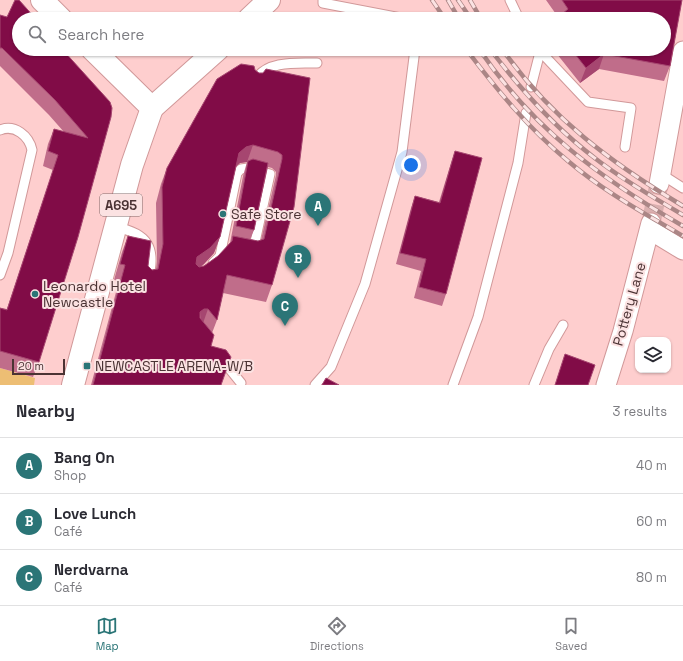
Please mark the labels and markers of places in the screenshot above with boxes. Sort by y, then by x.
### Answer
pin: A [305,193,331,226]
place label: Safe Store [231,205,302,223]
marker: Safe Store [218,209,228,219]
pin: B [285,245,311,278]
place label: Leonardo Hotel Newcastle [43,277,146,311]
marker: Leonardo Hotel Newcastle [30,289,40,299]
pin: C [272,293,298,326]
place label: NEWCASTLE ARENA-W/B [95,357,253,375]
marker: NEWCASTLE ARENA-W/B [82,361,92,371]

